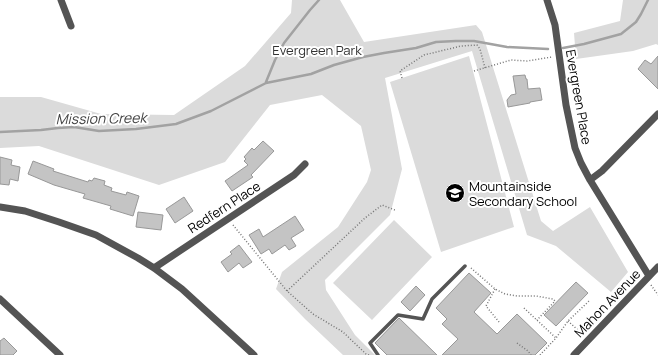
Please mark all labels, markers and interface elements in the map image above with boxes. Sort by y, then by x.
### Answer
park label: Evergreen Park [272,41,362,59]
street label: Evergreen Place [562,48,596,146]
water label: Mission Creek [56,108,149,128]
street label: Redfern Place [184,177,264,237]
place label: Mountainside Secondary School [469,177,577,210]
school or university icon: Mountainside Secondary School [444,182,466,204]
street label: Mahon Avenue [570,265,644,341]

